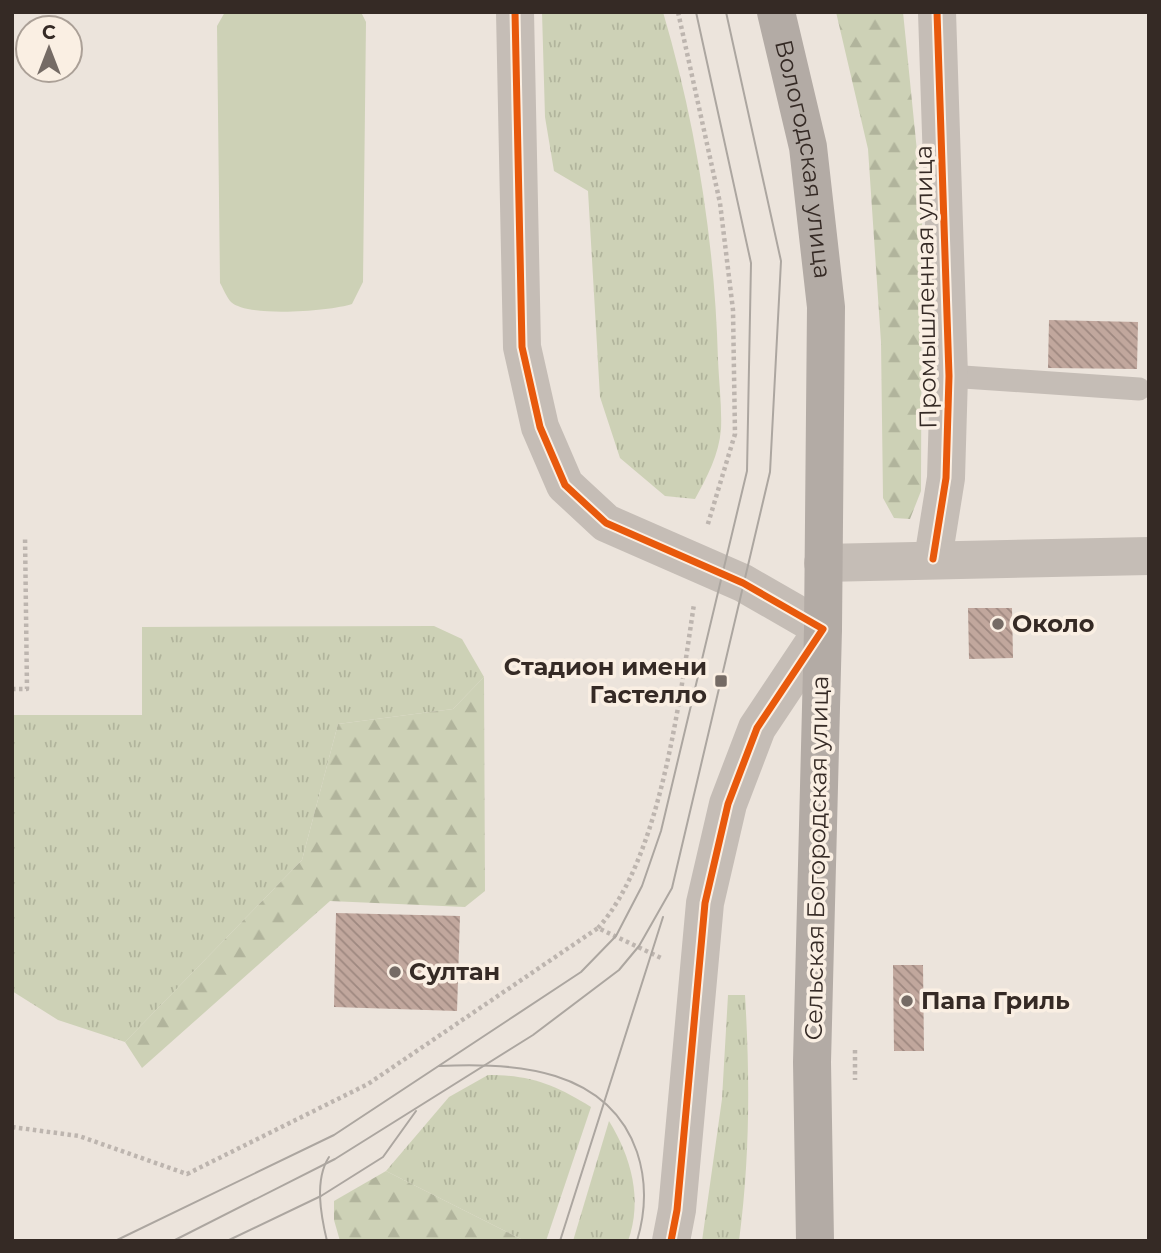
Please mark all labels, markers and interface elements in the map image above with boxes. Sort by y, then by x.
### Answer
north arrow [14,14,84,84]
text: С [42,21,56,44]
street label: Вологодская улица [769,37,838,280]
street label: Промышленная улица [909,145,942,429]
place label: Около [1012,609,1094,638]
marker: Около [990,616,1006,632]
place label: Стадион имени Гастелло [504,652,707,709]
marker: Стадион имени Гастелло [713,673,729,689]
street label: Сельская Богородская улица [799,675,834,1041]
place label: Султан [409,957,500,986]
marker: Султан [387,964,403,980]
place label: Папа Гриль [921,986,1070,1015]
marker: Папа Гриль [899,993,915,1009]

